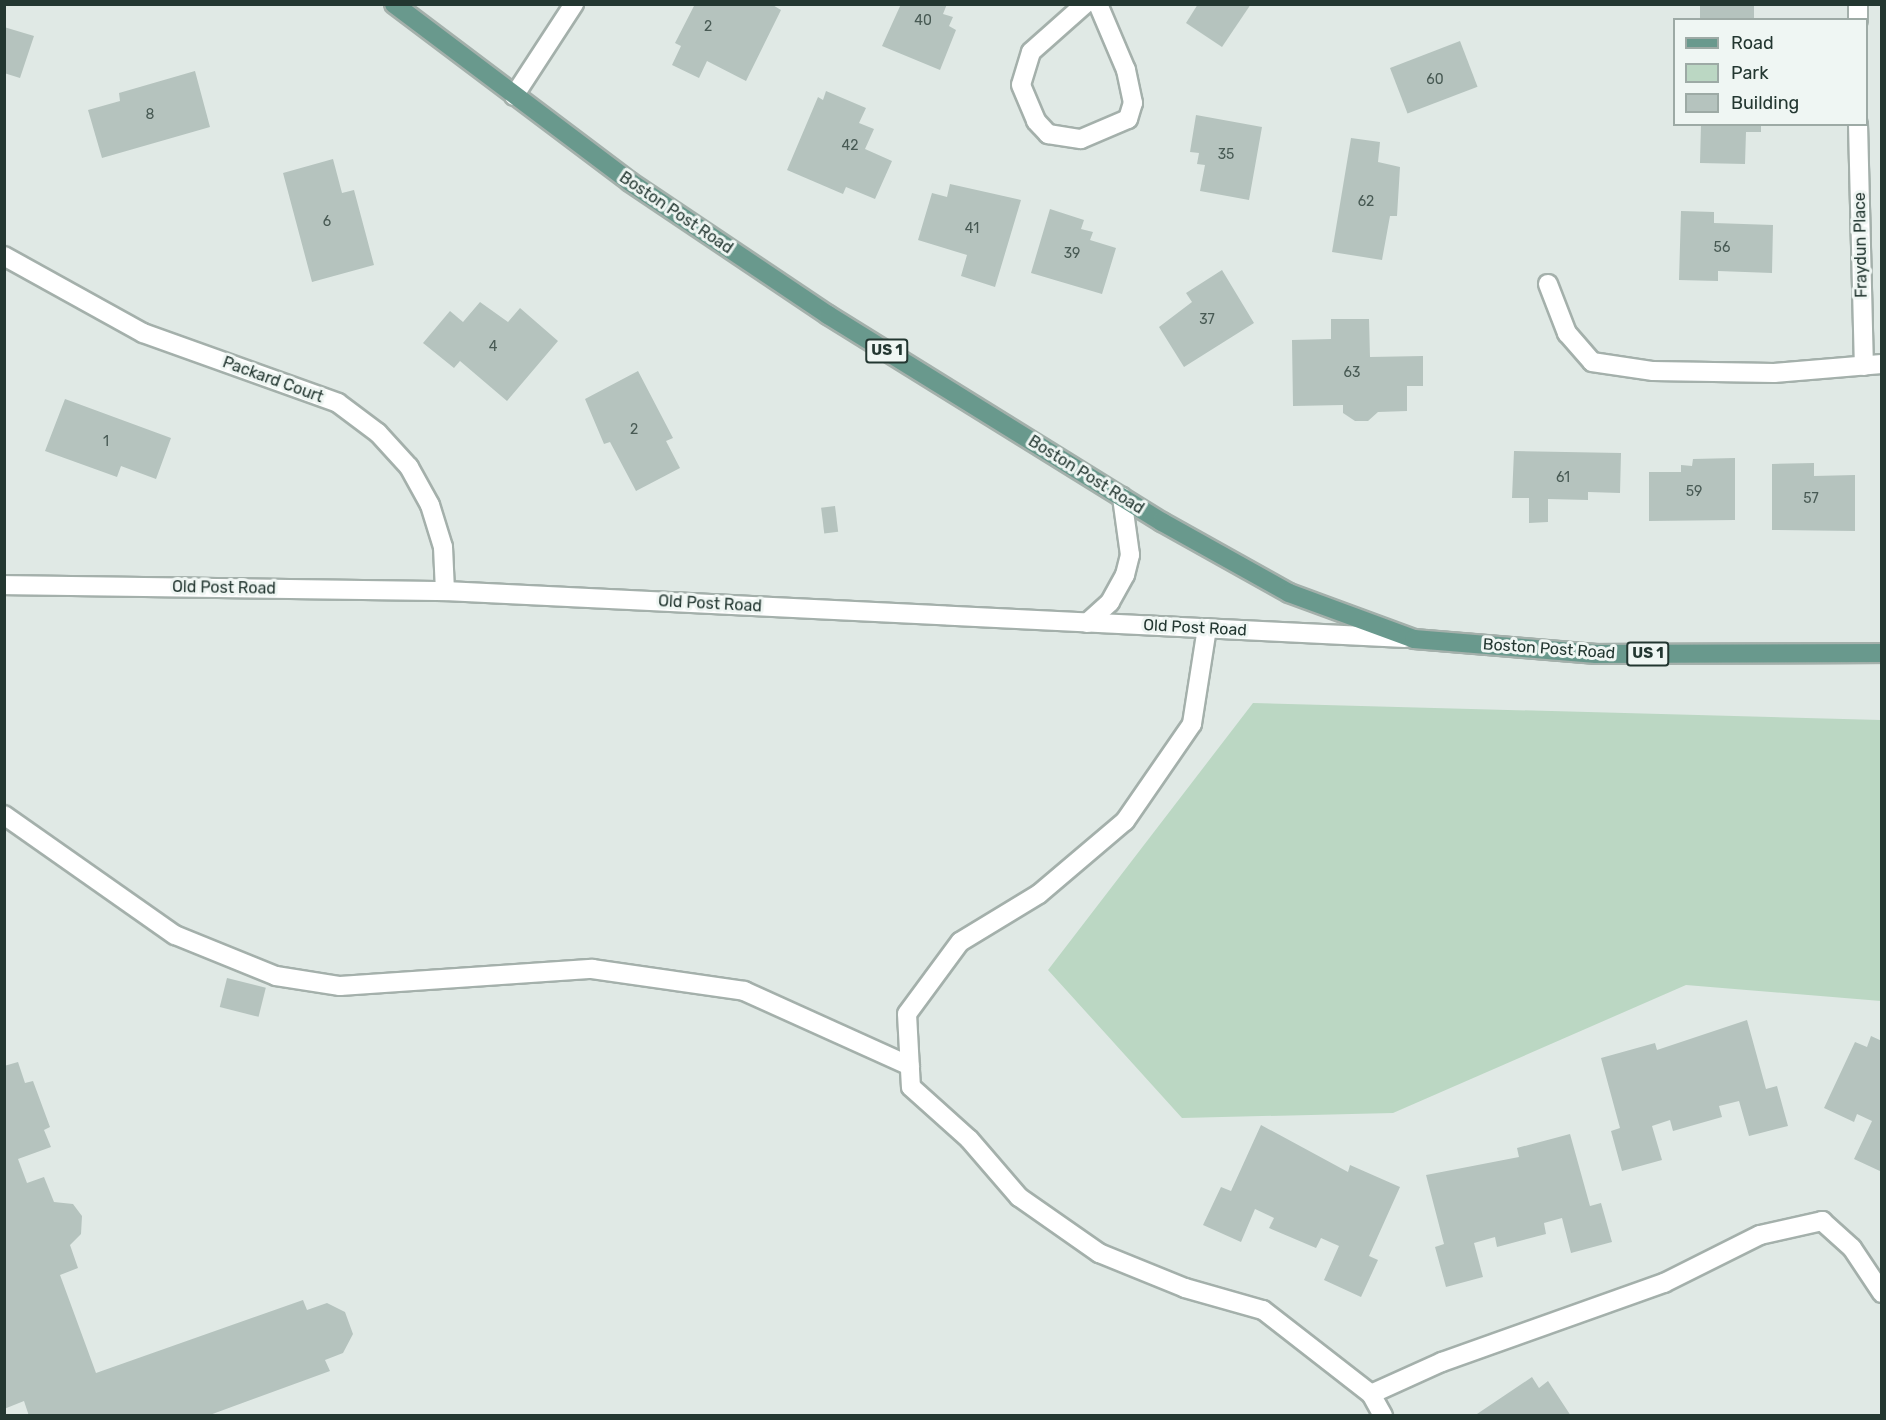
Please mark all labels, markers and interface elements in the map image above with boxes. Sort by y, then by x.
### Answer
house number: 40 [914,13,932,29]
legend [1673,18,1868,126]
house number: 2 [704,19,712,35]
text: Road [1731,32,1774,54]
text: Park [1731,62,1768,84]
house number: 60 [1426,72,1444,88]
text: Building [1731,92,1799,114]
house number: 8 [146,107,154,123]
house number: 42 [842,138,858,154]
house number: 35 [1218,147,1234,163]
street label: Boston Post Road [616,168,736,258]
street label: Fraydun Place [1850,192,1872,298]
house number: 62 [1358,194,1374,210]
house number: 6 [323,214,331,230]
house number: 41 [965,221,979,237]
house number: 56 [1714,240,1730,256]
house number: 39 [1064,246,1080,262]
house number: 37 [1199,312,1215,328]
house number: 4 [489,339,497,355]
road number: US 1 [864,339,910,363]
street label: Packard Court [220,353,326,407]
house number: 63 [1344,365,1360,381]
house number: 2 [630,422,638,438]
street label: Boston Post Road [1025,432,1147,518]
house number: 1 [103,434,109,450]
house number: 61 [1556,470,1570,486]
house number: 59 [1686,484,1702,500]
house number: 57 [1803,491,1819,507]
street label: Old Post Road [172,577,276,599]
street label: Old Post Road [658,592,762,616]
street label: Old Post Road [1143,616,1247,640]
street label: Boston Post Road [1482,635,1616,663]
road number: US 1 [1626,642,1670,666]

